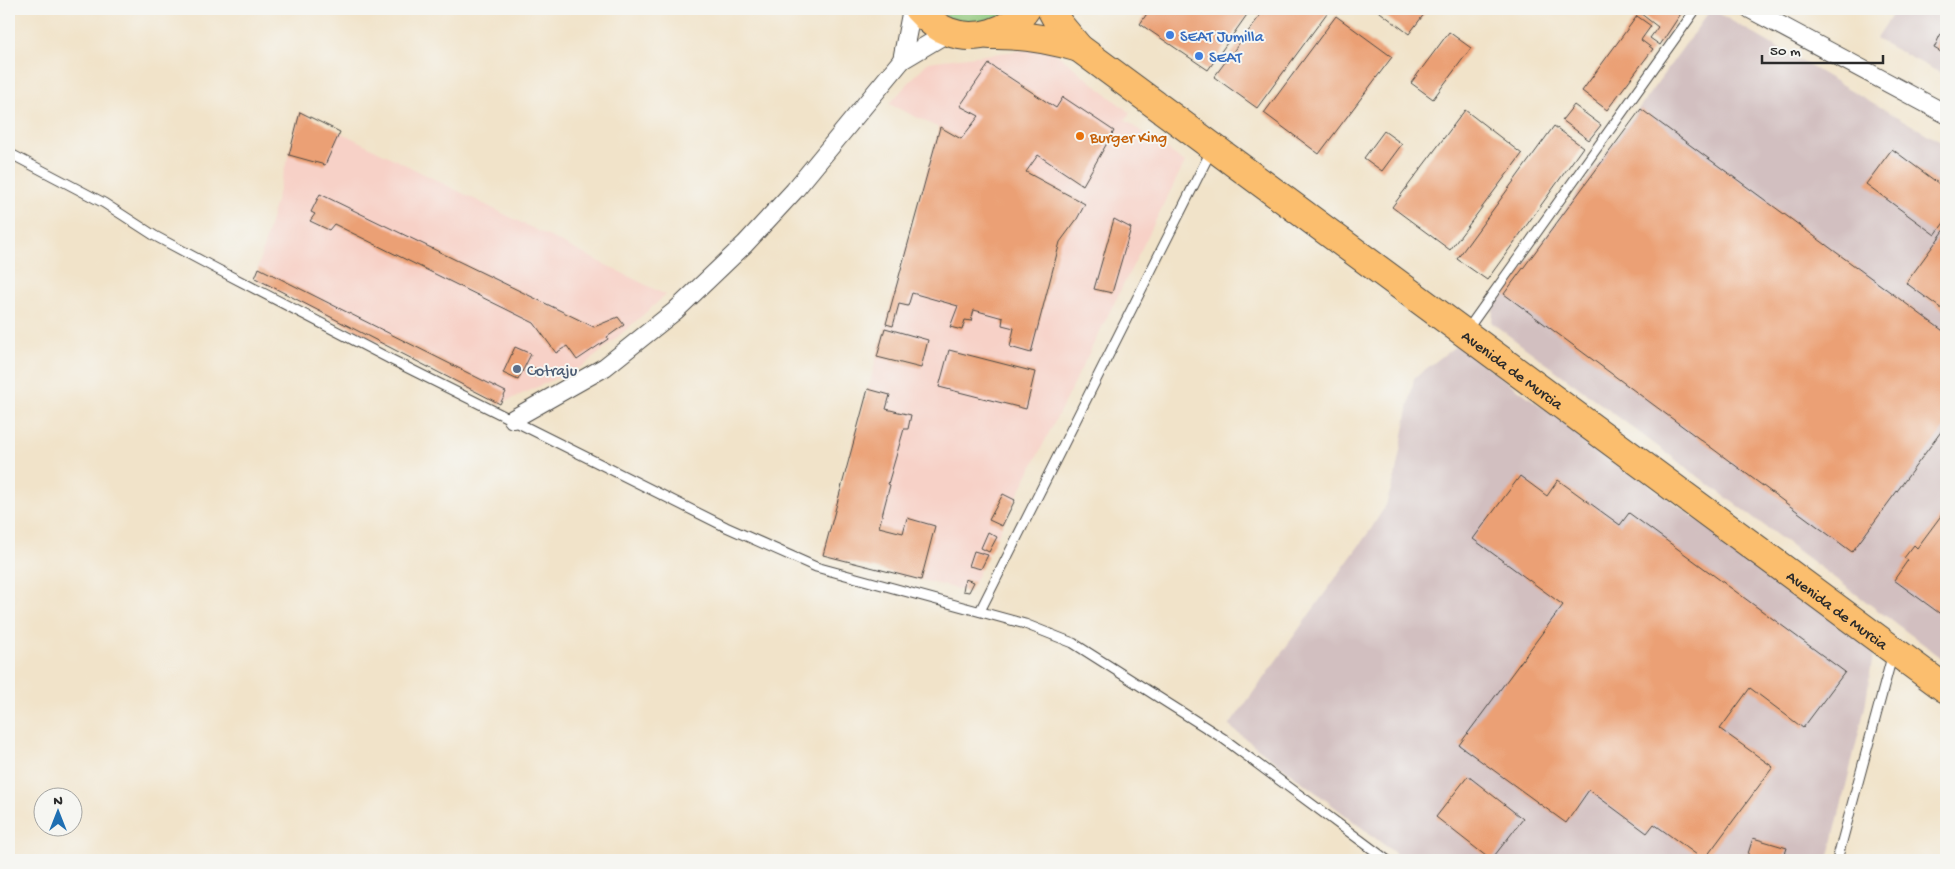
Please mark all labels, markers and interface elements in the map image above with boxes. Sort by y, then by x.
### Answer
marker: SEAT Jumilla [1164,29,1176,41]
place label: SEAT Jumilla [1180,29,1265,48]
scale bar [1762,32,1884,64]
text: 50 m [1770,43,1801,61]
marker: SEAT [1193,50,1205,62]
place label: SEAT [1209,50,1243,69]
marker: Burger King [1074,130,1086,142]
place label: Burger King [1089,130,1167,149]
street label: Avenida de Murcia [1456,328,1566,416]
marker: Cotraju [511,363,523,375]
place label: Cotraju [527,363,578,382]
street label: Avenida de Murcia [1781,568,1891,656]
north arrow [32,786,82,836]
text: N [53,793,63,810]

